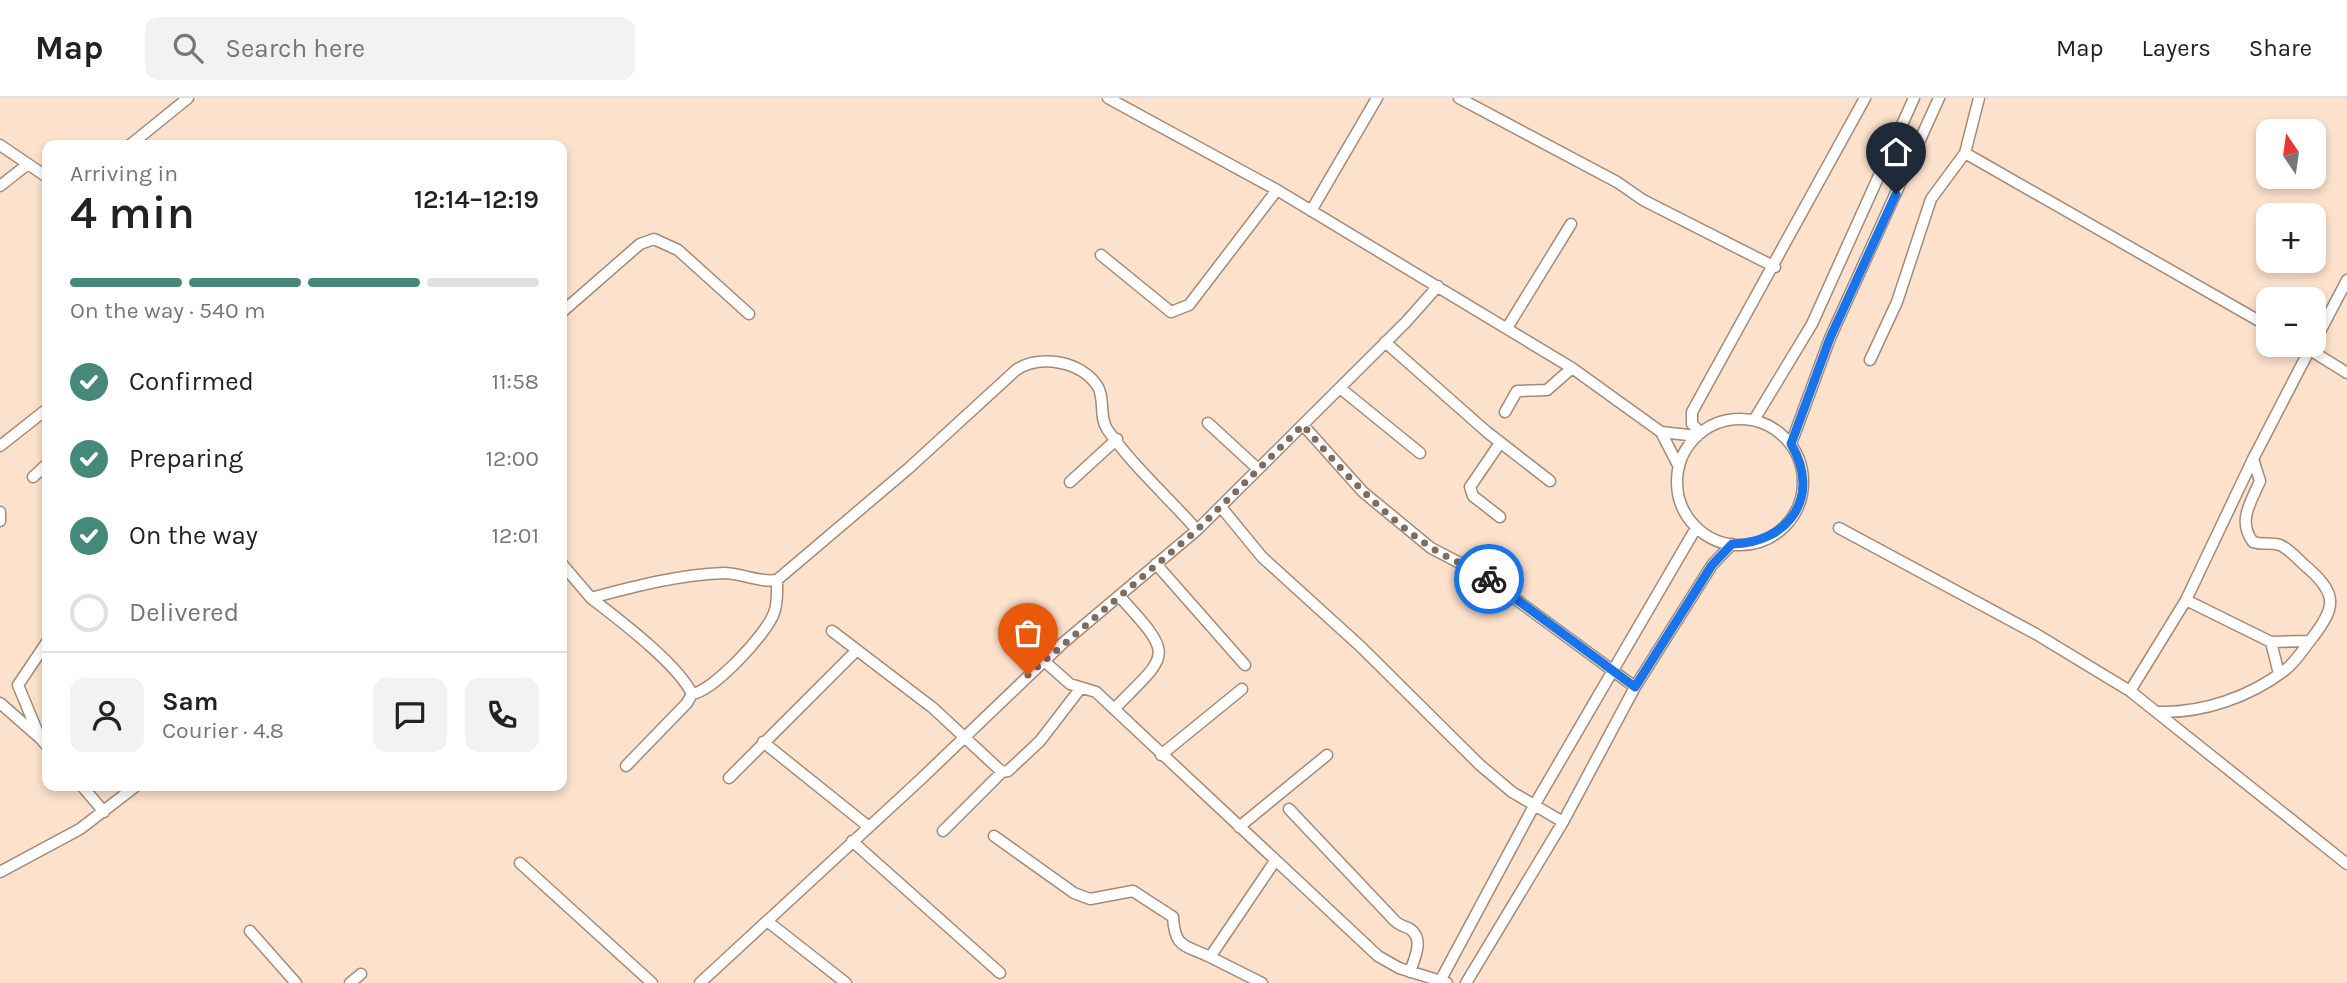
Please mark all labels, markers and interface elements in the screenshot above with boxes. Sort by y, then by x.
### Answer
search box [145,17,635,80]
text: Map [35,29,103,67]
icon: search [169,29,207,67]
text: Search here [225,33,365,64]
text: Map [2056,34,2104,62]
text: Layers [2142,34,2211,62]
text: Share [2249,34,2312,62]
north arrow [2256,119,2326,189]
map controls [2256,119,2326,357]
pin [1866,122,1926,194]
icon: home [1877,133,1915,171]
text: Arriving in [70,160,178,187]
text: 12:14–12:19 [414,184,539,215]
text: 4 min [70,186,195,240]
button: + [2256,203,2326,273]
button: − [2256,287,2326,357]
text: On the way · 540 m [70,297,266,324]
icon: check [70,363,108,401]
text: Confirmed [129,366,254,397]
text: 11:58 [491,368,539,395]
icon: check [70,440,108,478]
text: Preparing [129,443,243,474]
text: 12:00 [485,445,539,472]
icon: check [70,517,108,555]
text: On the way [129,520,258,551]
text: 12:01 [492,522,539,549]
courier [1454,544,1524,614]
icon: bike [1470,560,1508,598]
text: Delivered [129,597,239,628]
pin [998,603,1058,675]
icon: bag [1009,614,1047,652]
button: person [70,678,144,752]
button: chat [373,678,447,752]
button: phone [465,678,539,752]
text: Sam [162,686,218,717]
text: Courier · 4.8 [162,717,284,744]

